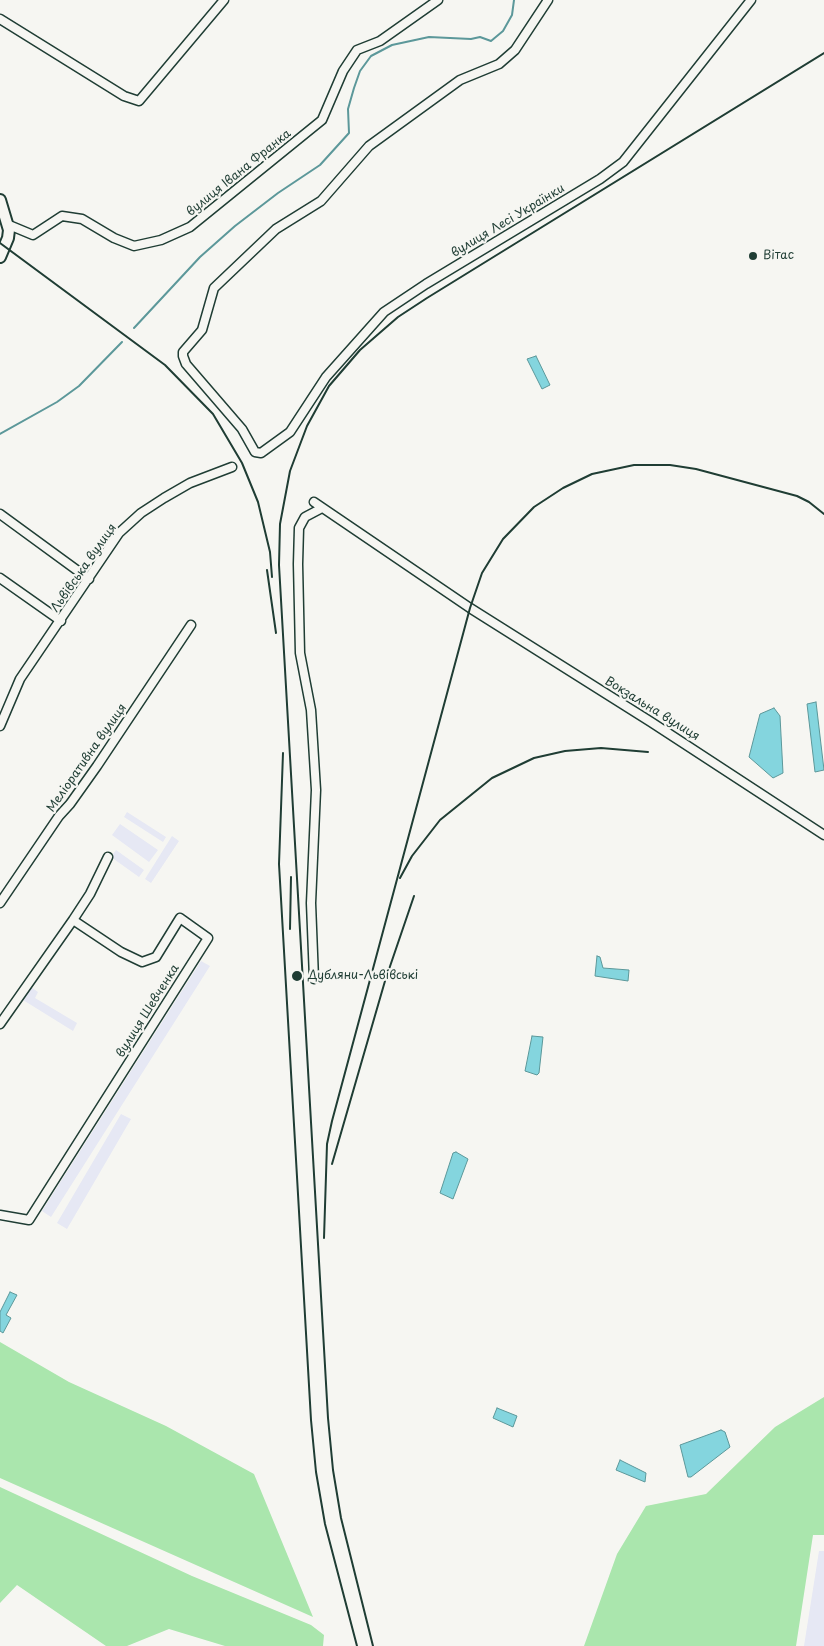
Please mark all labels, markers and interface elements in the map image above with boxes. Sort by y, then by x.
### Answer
street label: вулиця Івана Франка [184,127,294,219]
street label: вулиця Лесі Українки [449,181,567,261]
place label: Вітас [763,249,794,263]
marker: Вітас [747,250,759,262]
street label: Львівська вулиця [48,521,120,615]
street label: Вокзальна вулиця [602,674,702,744]
street label: Меліоративна вулиця [44,701,130,815]
street label: вулиця Шевченка [114,962,182,1060]
marker: Дубляни-Львівські [290,969,304,983]
place label: Дубляни-Львівські [308,969,418,983]

